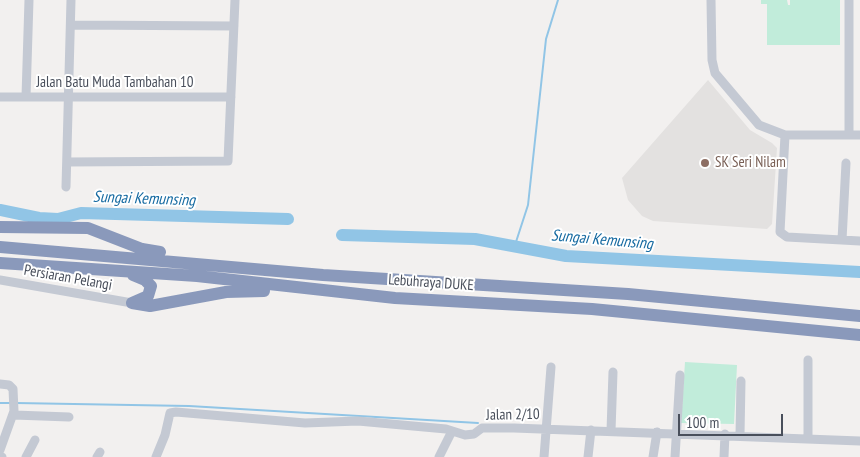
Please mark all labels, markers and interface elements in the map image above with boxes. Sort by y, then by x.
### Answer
street label: Jalan Batu Muda Tambahan 10 [36,74,194,92]
place label: SK Seri Nilam [715,154,786,172]
marker: SK Seri Nilam [699,157,711,169]
water label: Sungai Kemunsing [93,188,195,210]
water label: Sungai Kemunsing [550,226,654,254]
street label: Persiaran Pelangi [23,261,113,295]
street label: Lebuhraya DUKE [388,271,474,295]
scale bar [680,404,785,436]
street label: Jalan 2/10 [486,406,540,424]
text: 100 m [686,413,719,432]

